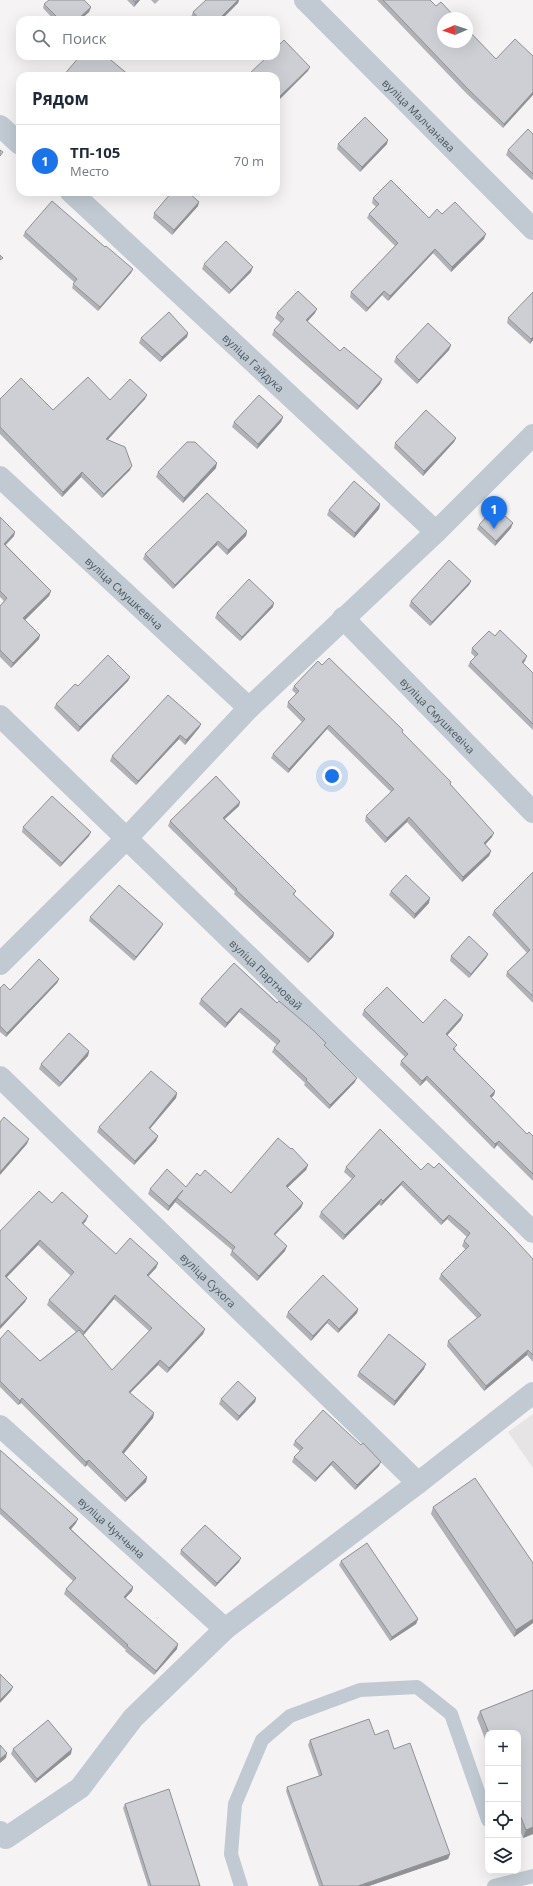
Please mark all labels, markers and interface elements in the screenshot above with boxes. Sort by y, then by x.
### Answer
north arrow [437,12,473,48]
search box [16,16,280,60]
icon: search [30,27,52,49]
text: Поиск [62,28,106,48]
street label: вуліца Малчанава [380,75,459,155]
text: Рядом [32,87,89,110]
text: ТП-105 [70,142,120,162]
text: 1 [41,152,49,170]
text: 70 m [234,152,264,170]
text: Место [70,162,109,180]
street label: вуліца Гайдука [220,330,288,395]
pin: 1 [481,496,507,529]
street label: вуліца Смушкевіча [83,553,167,632]
street label: вуліца Смушкевіча [397,674,479,756]
your location [322,766,342,786]
street label: вуліца Партновай [227,935,306,1013]
street label: вуліца Сухога [178,1249,240,1310]
street label: вуліца Чунчына [75,1493,149,1561]
map controls [485,1730,521,1874]
button: + [485,1730,521,1766]
button: − [485,1766,521,1802]
button: locate [485,1802,521,1838]
button: layers [485,1838,521,1874]

